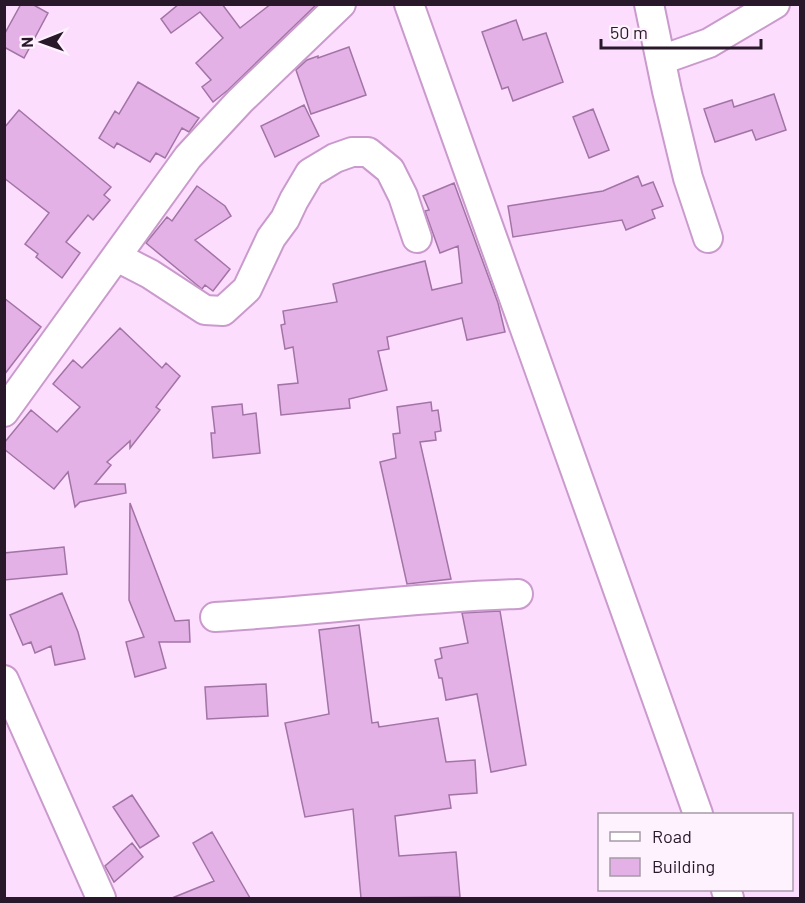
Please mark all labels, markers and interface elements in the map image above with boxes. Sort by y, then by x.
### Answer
north arrow [12,12,72,72]
scale bar [601,12,762,50]
text: 50 m [610,21,648,43]
text: N [17,37,36,48]
legend [598,813,793,891]
text: Road [652,825,692,847]
text: Building [652,855,715,877]

